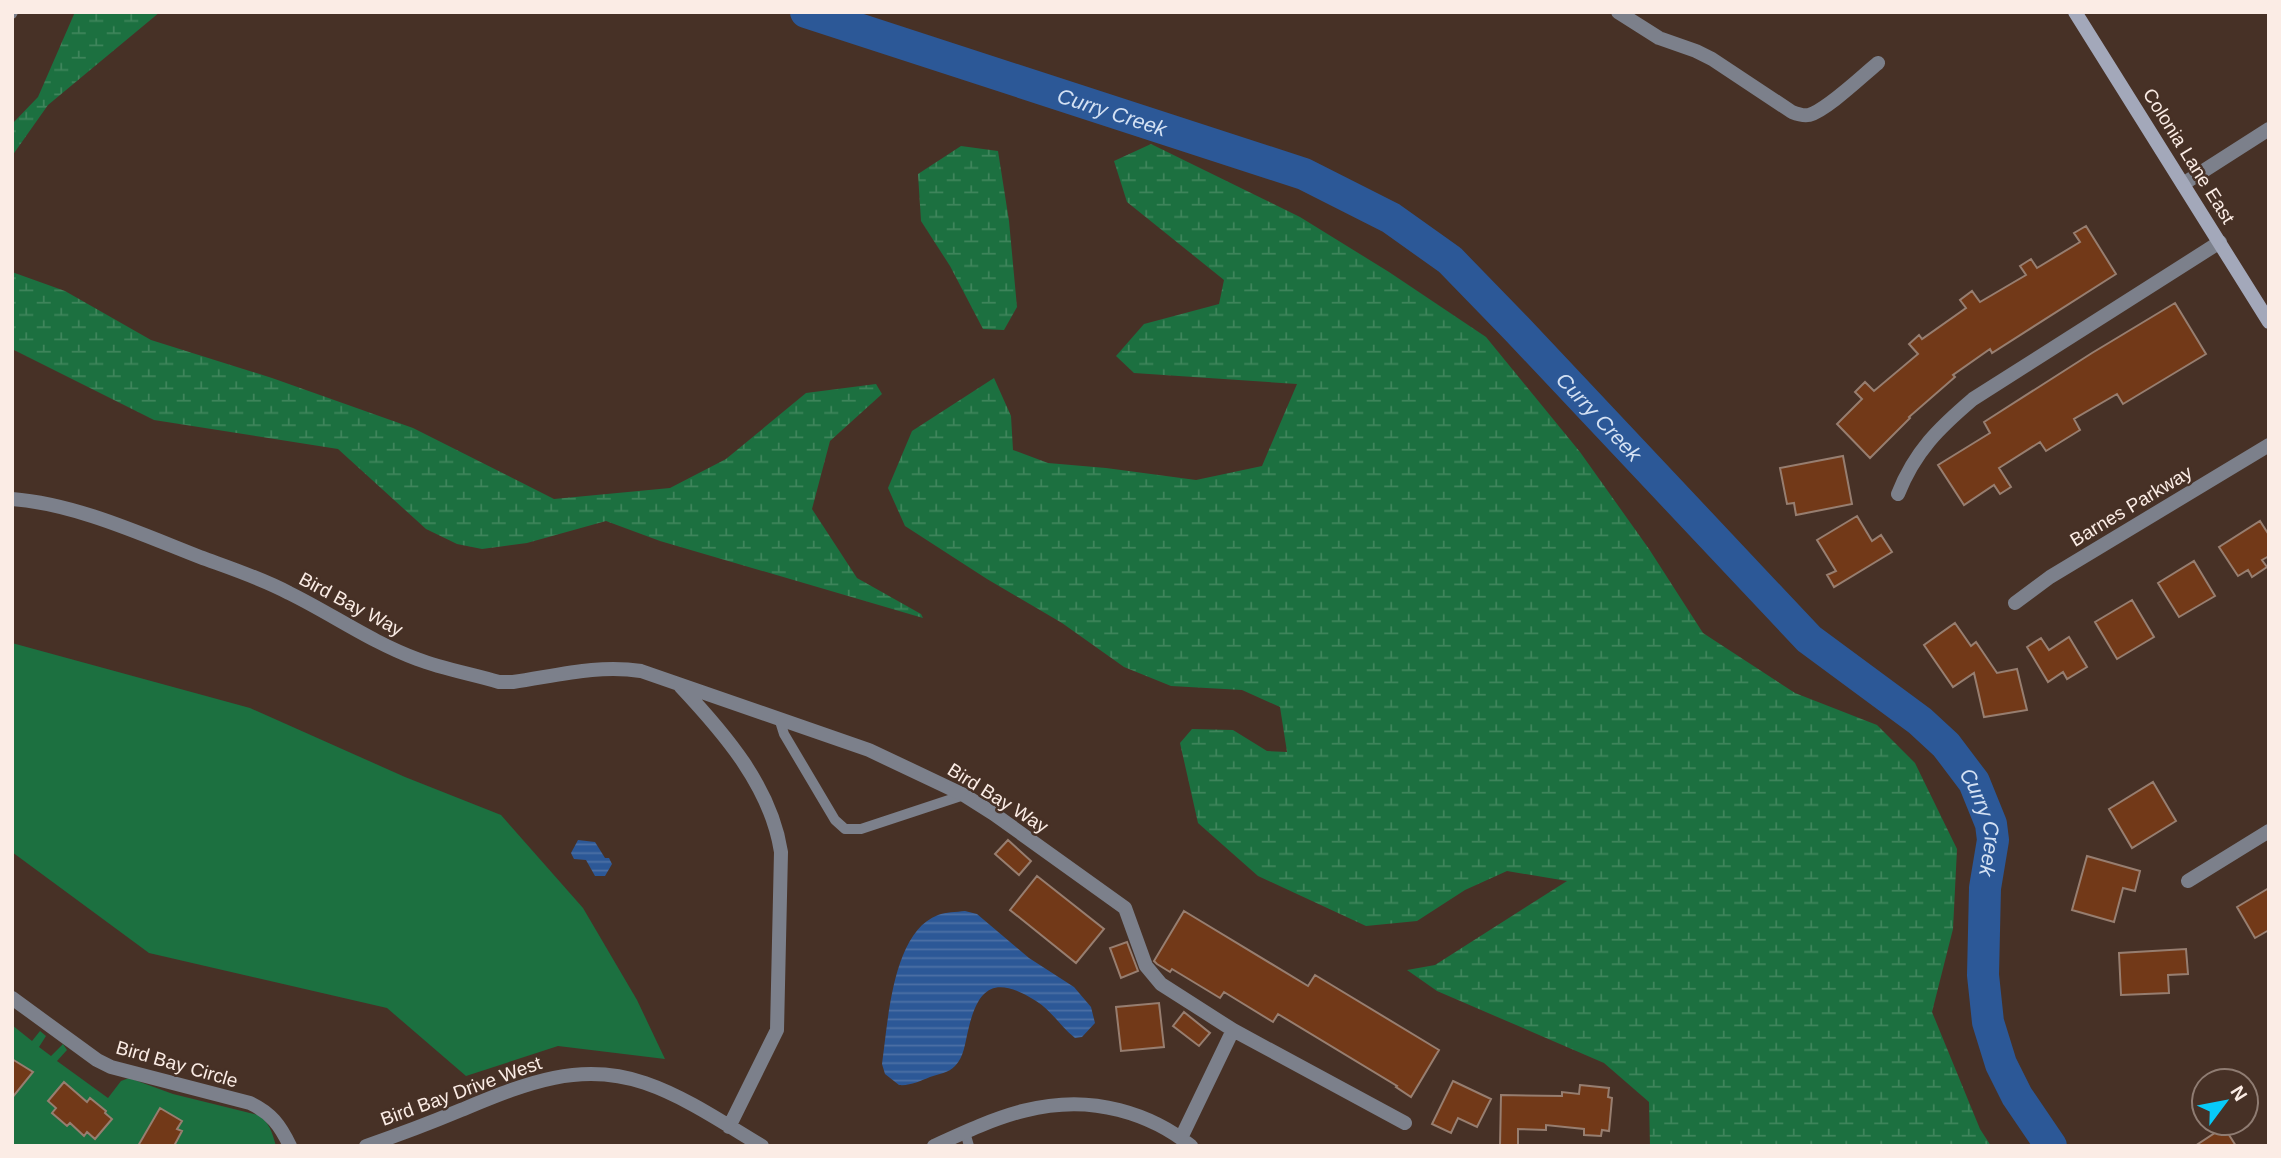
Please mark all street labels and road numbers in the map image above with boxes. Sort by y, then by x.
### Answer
street label: Colonia Lane East [2139,85,2239,228]
street label: Barnes Parkway [2066,461,2196,551]
street label: Bird Bay Way [296,568,407,640]
street label: Bird Bay Way [944,759,1052,837]
street label: Bird Bay Circle [114,1037,240,1091]
street label: Bird Bay Drive West [378,1052,545,1130]

